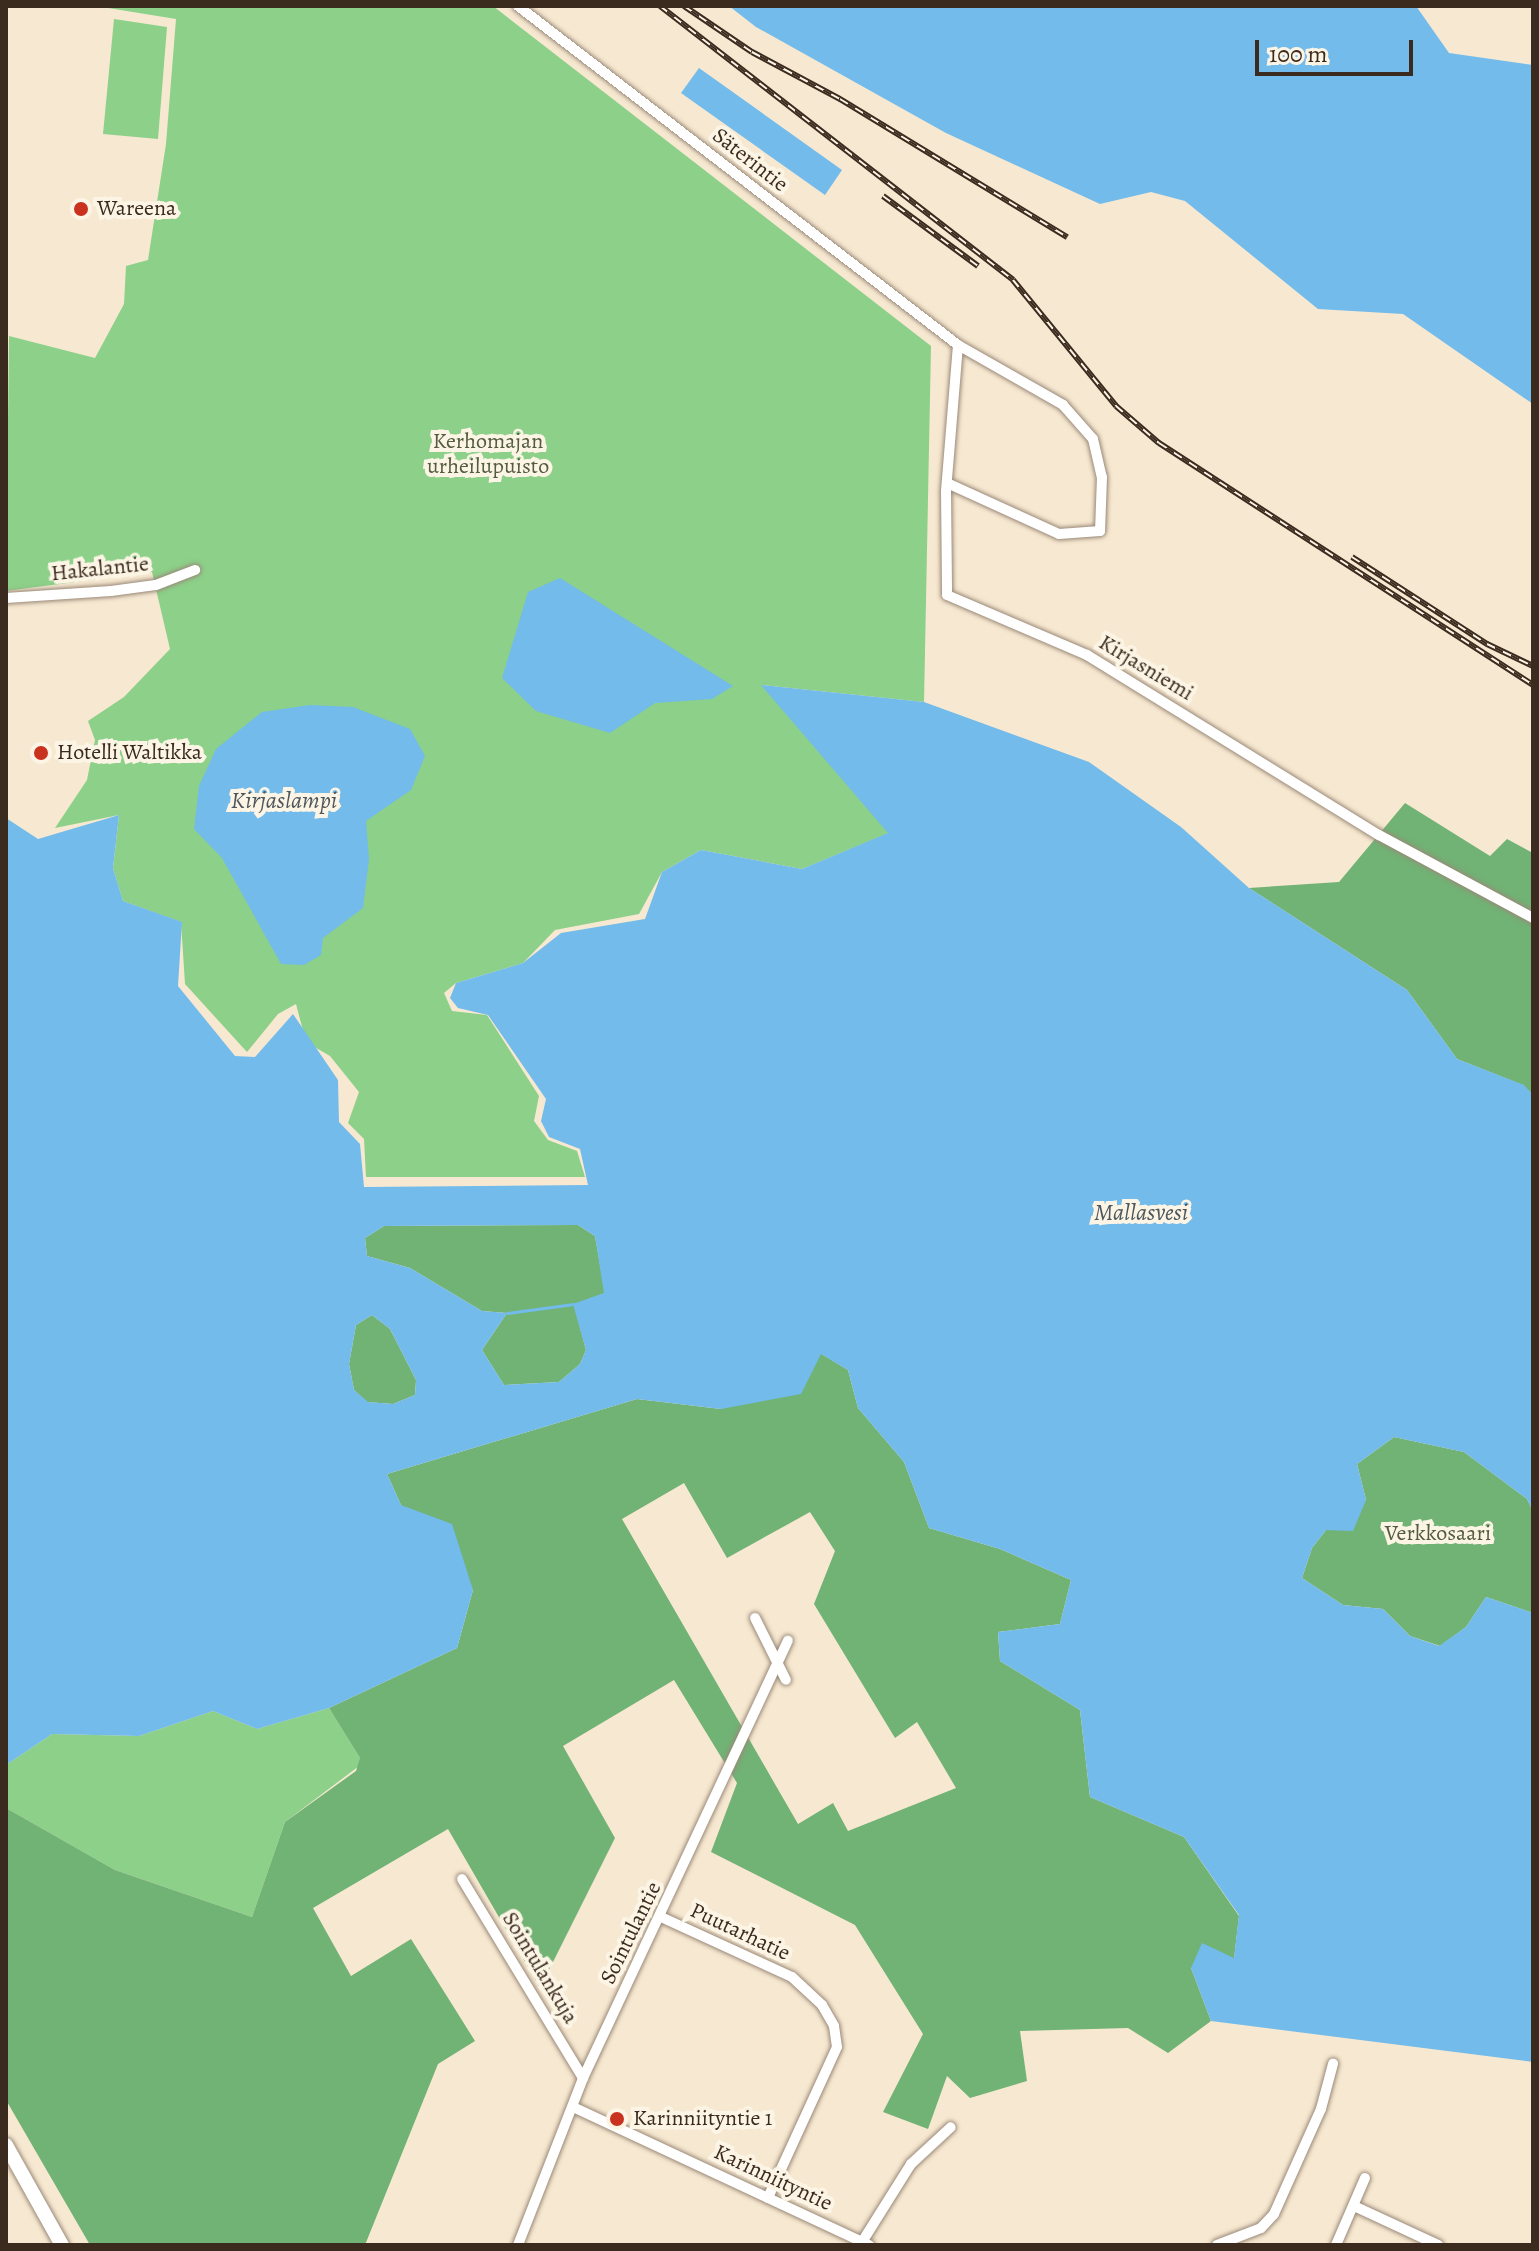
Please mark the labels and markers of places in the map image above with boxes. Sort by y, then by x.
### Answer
place label: Wareena [97,196,176,222]
marker: Wareena [72,200,90,218]
place label: Hotelli Waltikka [57,740,202,766]
marker: Hotelli Waltikka [32,744,50,762]
place label: Karinniityntie 1 [633,2106,772,2132]
marker: Karinniityntie 1 [608,2110,626,2128]

